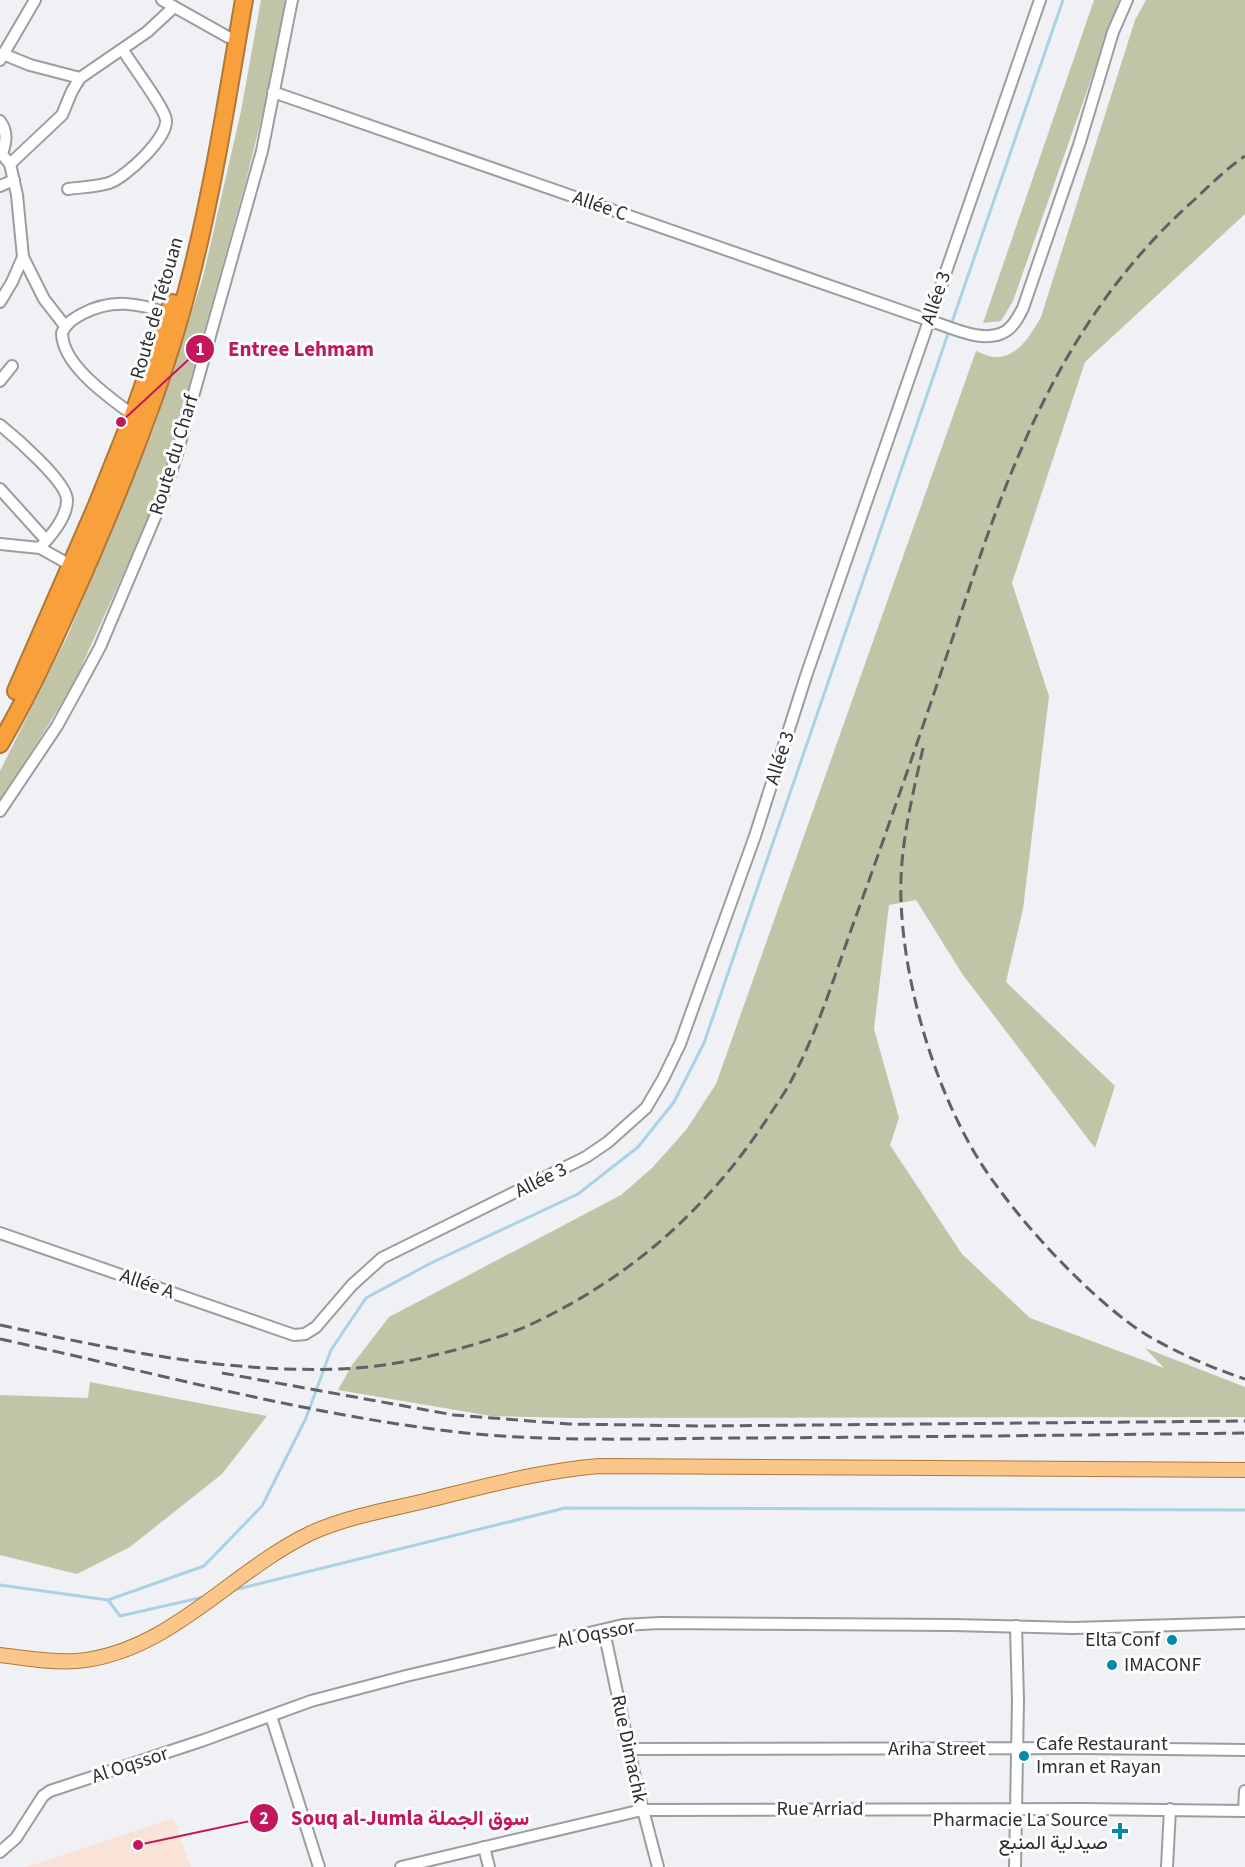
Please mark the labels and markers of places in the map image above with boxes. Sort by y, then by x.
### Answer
callout: Entree Lehmam [185,330,386,369]
place label: Elta Conf [1085,1626,1161,1654]
marker: Elta Conf [1165,1633,1179,1647]
place label: IMACONF [1124,1651,1202,1679]
marker: IMACONF [1105,1658,1119,1672]
place label: Cafe Restaurant Imran et Rayan [1036,1730,1168,1781]
marker: Cafe Restaurant Imran et Rayan [1017,1749,1031,1763]
callout: Souq al-Jumla سوق الجملة [249,1798,541,1837]
place label: Pharmacie La Source صيدلية المنبع [933,1806,1108,1857]
marker: Pharmacie La Source صيدلية المنبع [1113,1824,1127,1838]

